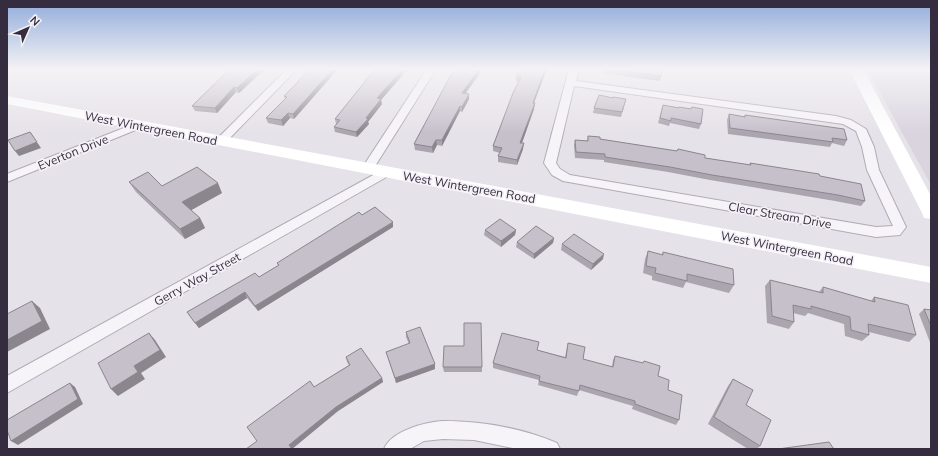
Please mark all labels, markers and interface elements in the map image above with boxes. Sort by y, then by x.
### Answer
north arrow [8,8,48,48]
text: N [27,13,43,29]
street label: West Wintergreen Road [83,108,219,148]
street label: Everton Drive [36,131,110,173]
street label: West Wintergreen Road [401,168,537,206]
street label: Clear Stream Drive [727,199,833,231]
street label: West Wintergreen Road [719,228,855,268]
street label: Gerry Way Street [151,249,243,309]

